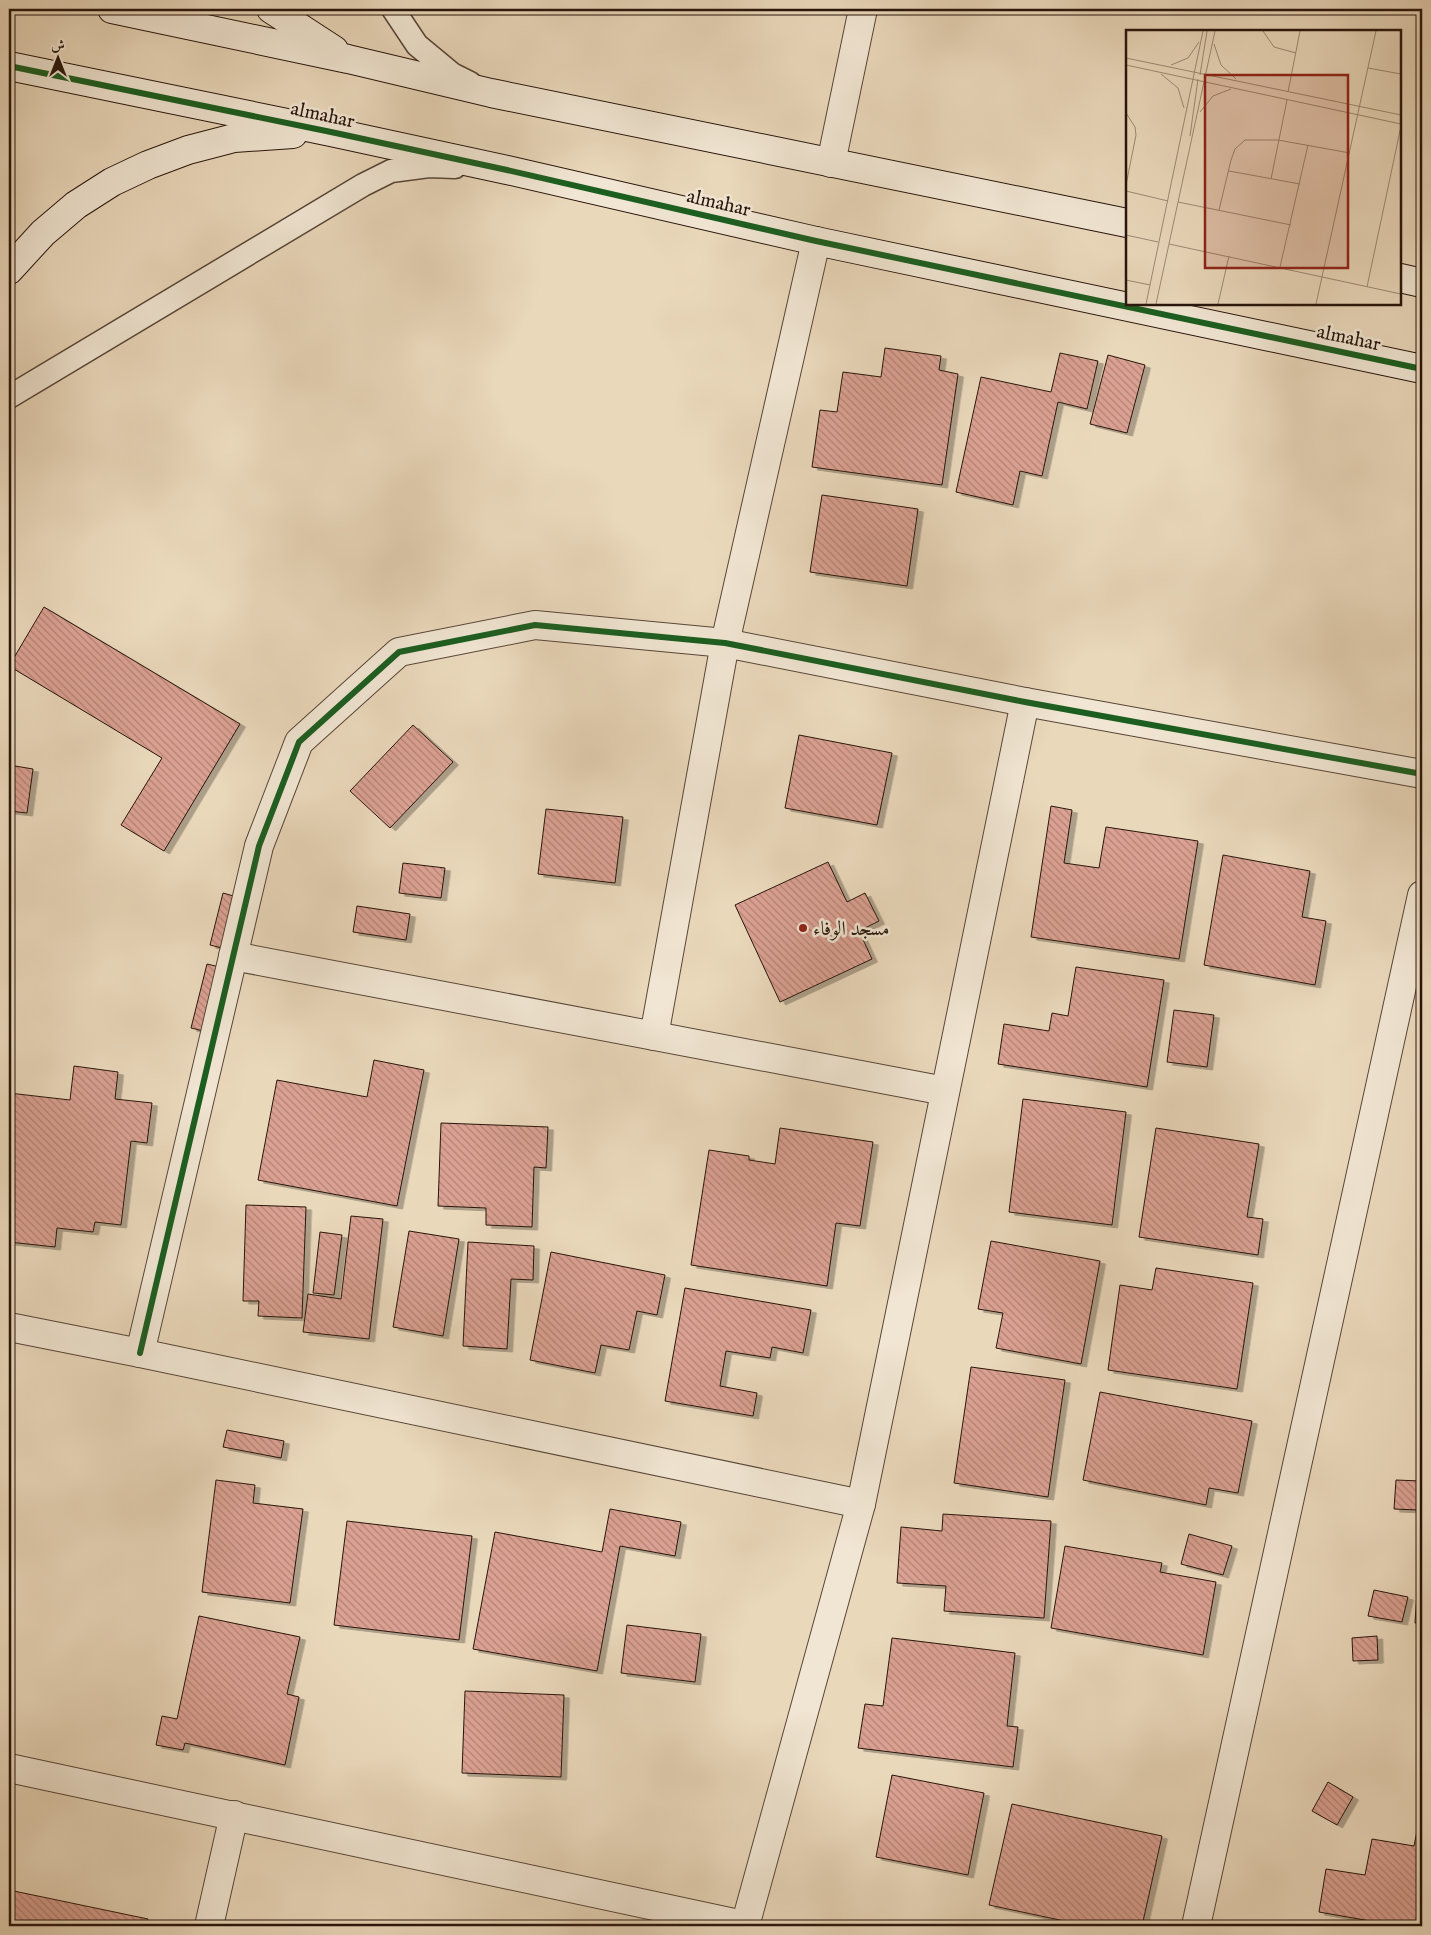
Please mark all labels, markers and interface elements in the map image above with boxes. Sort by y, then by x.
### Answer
inset map [1126,30,1401,305]
north arrow [32,32,82,82]
text: ش [51,37,65,55]
street label: almahar [288,96,358,135]
street label: almahar [684,184,754,223]
street label: almahar [1314,319,1384,358]
place label: مسجد الوفاء [813,917,889,942]
marker: مسجد الوفاء [797,922,809,934]

